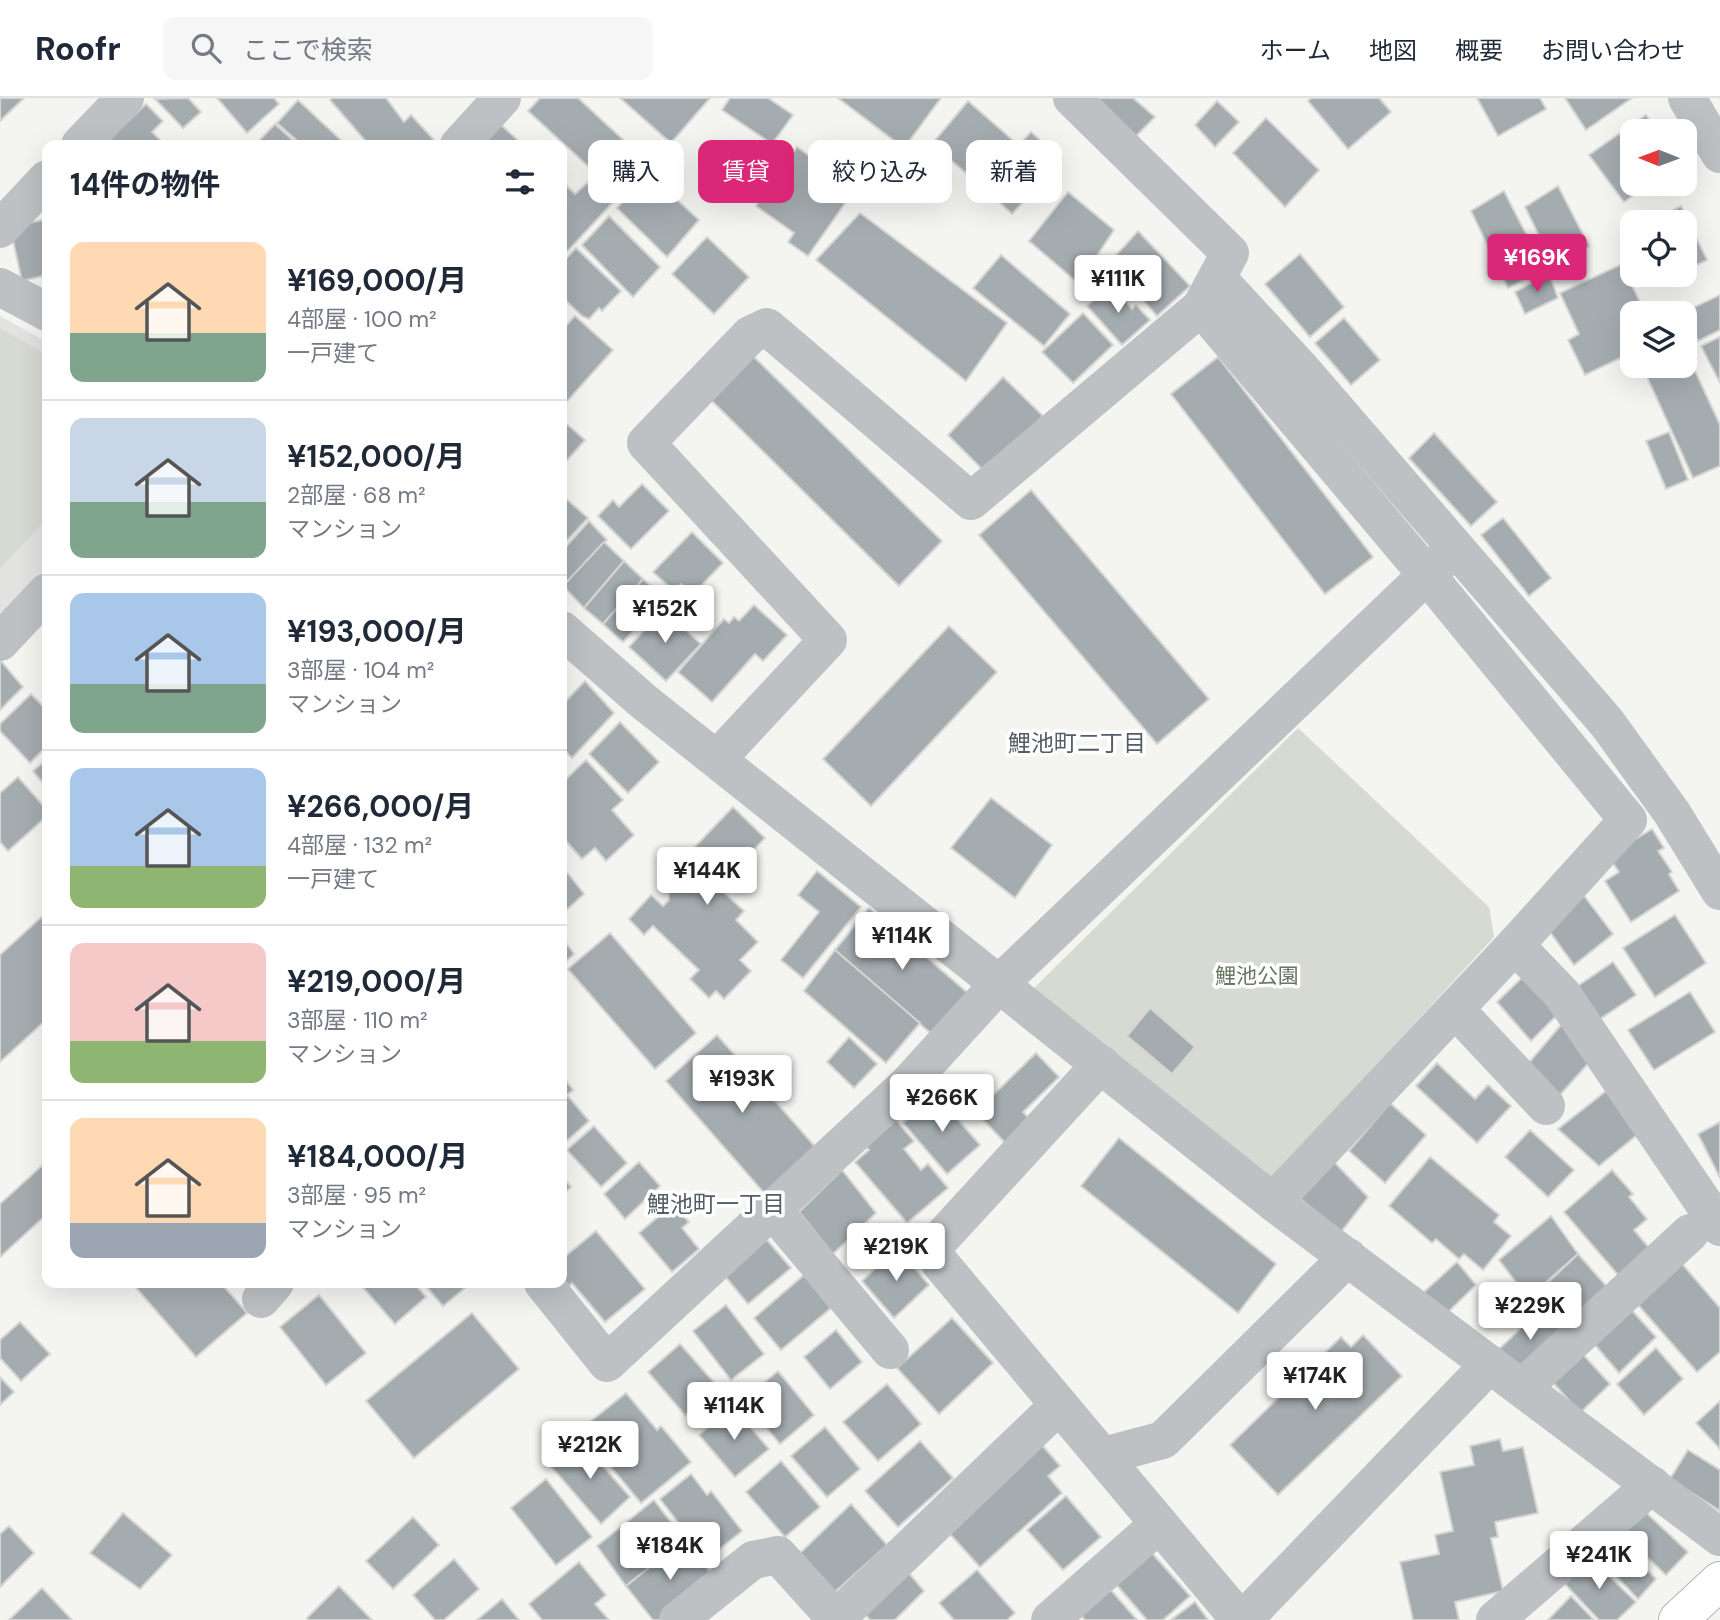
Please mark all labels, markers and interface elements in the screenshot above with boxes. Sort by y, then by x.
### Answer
search box [163,17,653,80]
text: Roofr [35,27,121,70]
icon: search [187,29,225,67]
text: ここで検索 [243,33,373,67]
text: ホーム [1260,35,1331,66]
text: 地図 [1369,35,1417,66]
text: 概要 [1455,35,1503,66]
text: お問い合わせ [1541,35,1685,66]
north arrow [1620,119,1698,196]
map controls [1620,119,1697,378]
chip: 購入 [588,140,684,203]
chip: 賃貸 [698,140,794,203]
chip: 絞り込み [808,140,952,203]
chip: 新着 [966,140,1062,203]
icon: filters [501,163,539,201]
text: 14件の物件 [70,165,220,204]
button: locate [1620,210,1697,287]
pin: ¥169K [1488,234,1586,294]
text: ¥169K [1503,242,1571,272]
pin: ¥111K [1069,256,1167,315]
text: ¥169,000/月 [287,261,467,300]
text: ¥111K [1090,263,1146,293]
icon: home [126,270,210,354]
button: layers [1620,301,1697,378]
text: 4部屋 · 100 m² [287,304,437,334]
text: 一戸建て [287,338,379,368]
text: ¥152,000/月 [287,437,466,476]
icon: home [126,446,210,530]
text: 2部屋 · 68 m² [287,480,426,510]
text: マンション [287,514,402,544]
pin: ¥152K [616,586,714,645]
text: ¥152K [632,593,698,623]
text: ¥193,000/月 [287,612,467,651]
icon: home [126,621,210,705]
text: 3部屋 · 104 m² [287,655,434,685]
text: マンション [287,689,402,719]
district label: 鯉池町二丁目 [1008,728,1146,758]
text: ¥266,000/月 [287,787,474,826]
icon: home [126,796,210,880]
text: 4部屋 · 132 m² [287,830,432,860]
pin: ¥144K [658,848,756,907]
text: ¥144K [673,855,741,885]
text: 一戸建て [287,864,379,894]
pin: ¥114K [853,912,951,972]
text: ¥114K [871,920,933,950]
text: ¥219,000/月 [287,962,466,1001]
park label: 鯉池公園 [1215,962,1299,990]
icon: home [126,971,210,1055]
text: 3部屋 · 110 m² [287,1005,428,1035]
text: マンション [287,1039,402,1069]
pin: ¥193K [693,1056,791,1115]
text: ¥193K [709,1063,775,1093]
pin: ¥266K [893,1074,991,1134]
text: ¥266K [906,1082,978,1112]
text: ¥184,000/月 [287,1137,468,1176]
icon: home [126,1146,210,1230]
text: 3部屋 · 95 m² [287,1180,426,1210]
district label: 鯉池町一丁目 [647,1189,785,1219]
text: マンション [287,1214,402,1244]
pin: ¥219K [847,1224,945,1283]
text: ¥219K [863,1231,929,1261]
pin: ¥229K [1481,1282,1579,1342]
text: ¥229K [1494,1290,1566,1320]
pin: ¥174K [1266,1352,1364,1412]
text: ¥174K [1283,1360,1347,1390]
pin: ¥114K [685,1382,783,1442]
text: ¥114K [703,1390,765,1420]
pin: ¥212K [541,1422,639,1481]
text: ¥212K [558,1429,622,1459]
pin: ¥184K [621,1522,719,1582]
text: ¥184K [636,1530,704,1560]
pin: ¥241K [1550,1532,1648,1591]
text: ¥241K [1566,1539,1632,1569]

